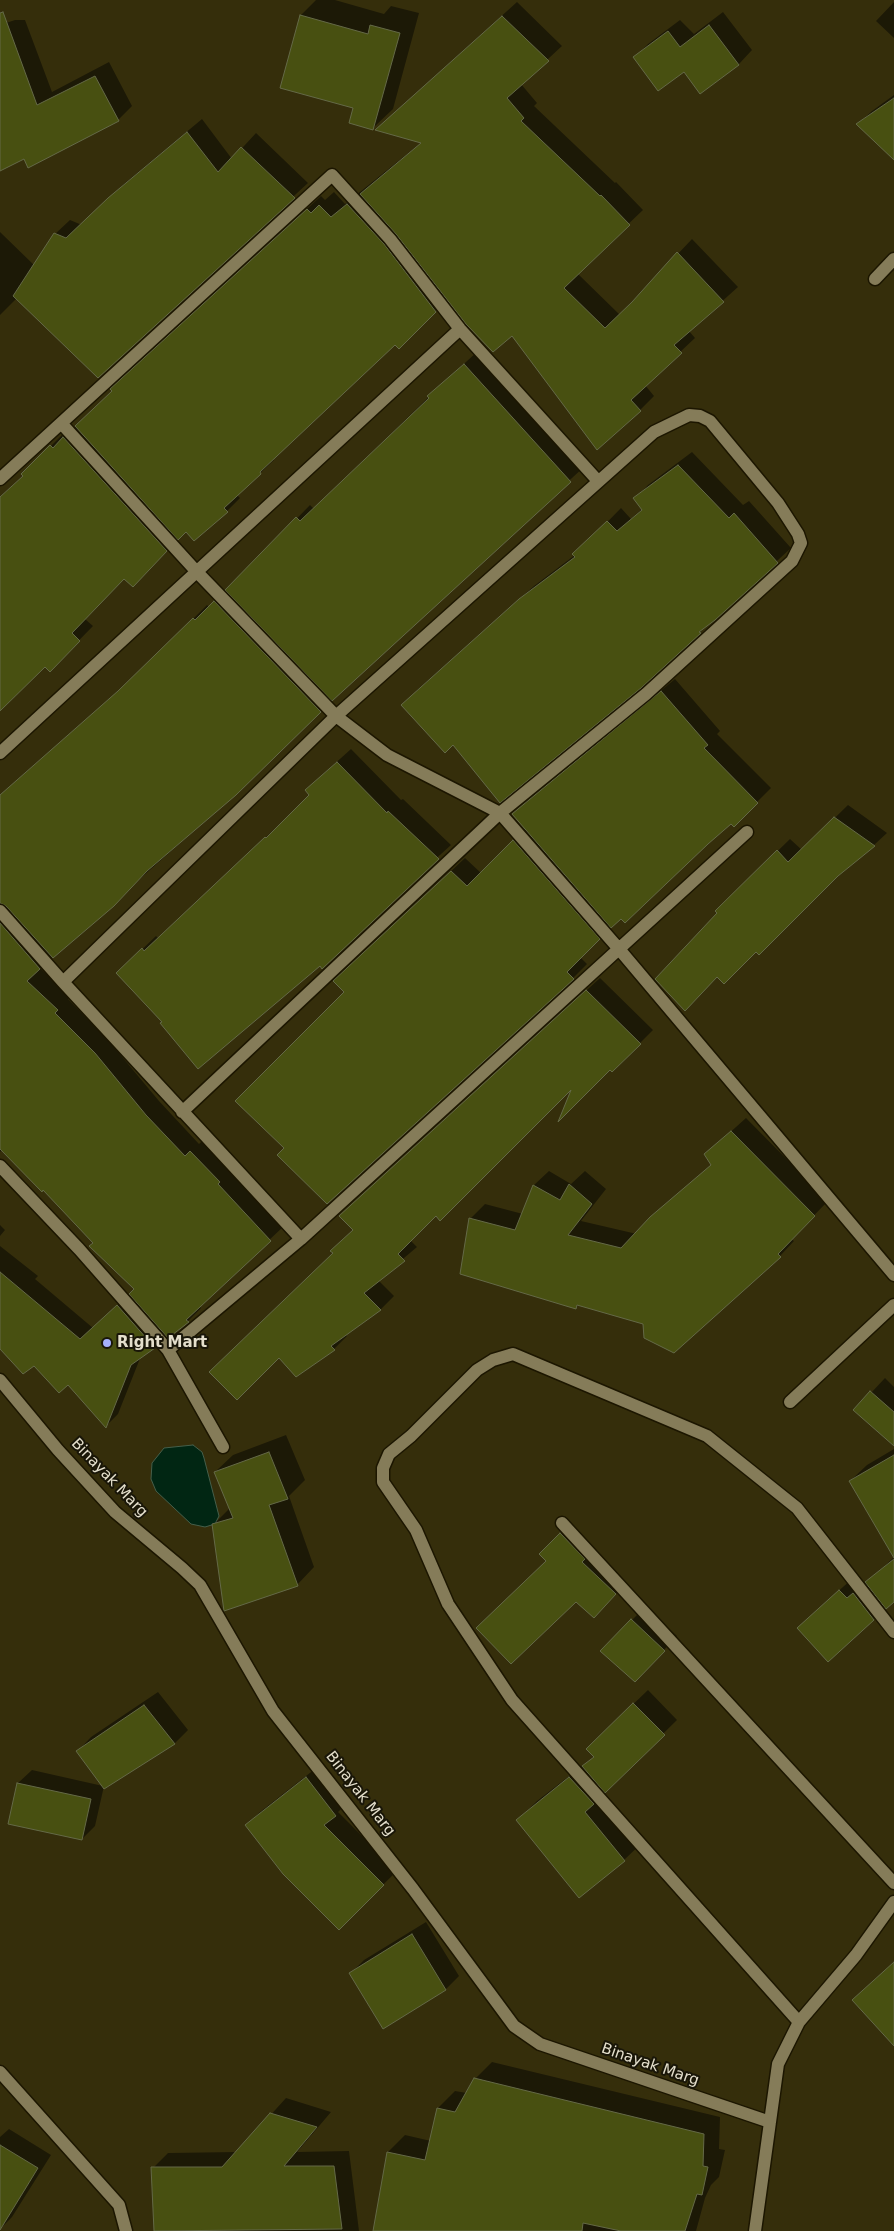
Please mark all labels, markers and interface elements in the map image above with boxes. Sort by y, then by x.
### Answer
place label: Right Mart [117,1334,207,1352]
marker: Right Mart [101,1337,113,1349]
street label: Binayak Marg [67,1435,151,1521]
street label: Binayak Marg [321,1748,399,1840]
street label: Binayak Marg [599,2040,701,2090]

